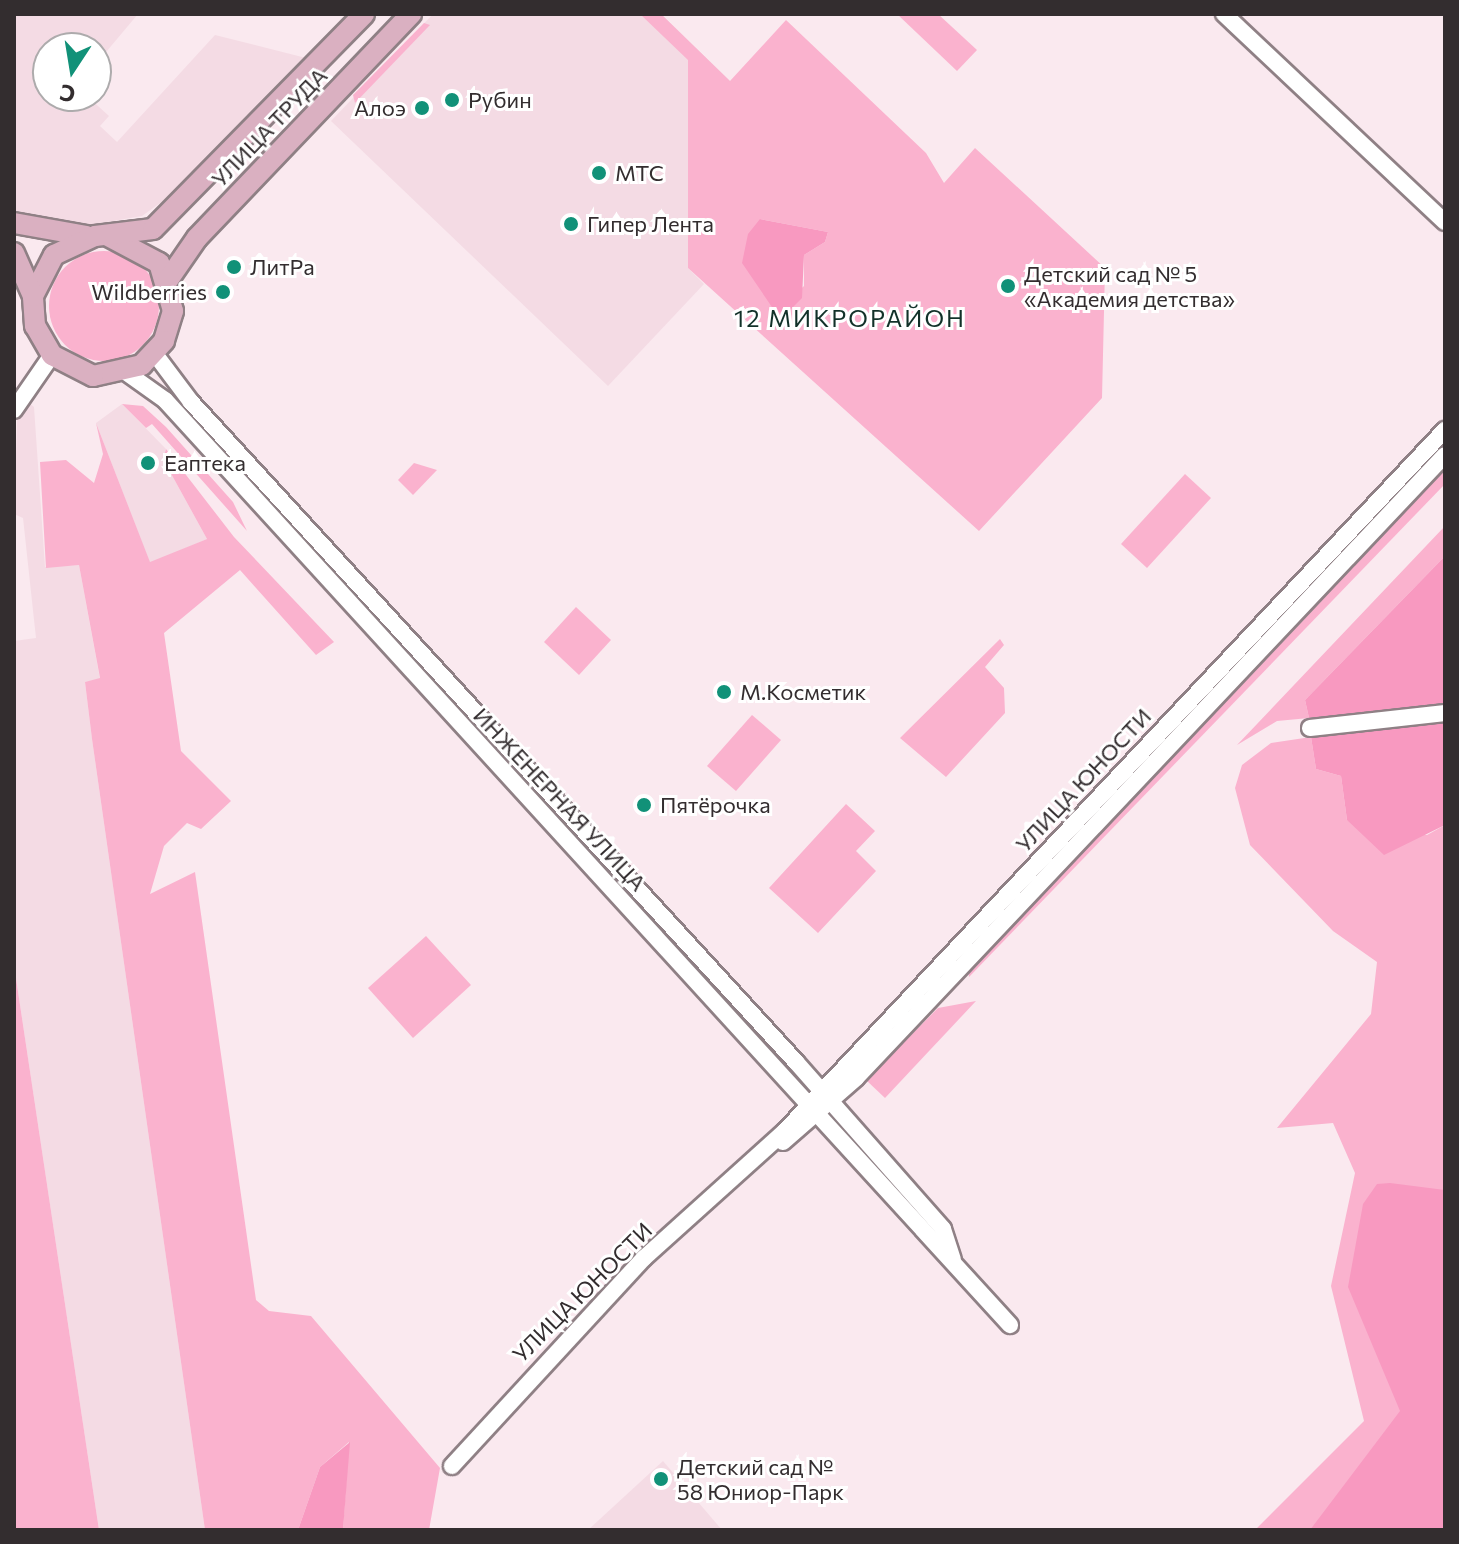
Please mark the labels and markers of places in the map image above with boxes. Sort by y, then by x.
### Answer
place label: Рубин [468,87,532,113]
marker: Рубин [443,91,461,109]
place label: Алоэ [354,95,406,121]
marker: Алоэ [413,99,431,117]
place label: МТС [615,160,664,186]
marker: МТС [590,164,608,182]
place label: Гипер Лента [587,211,714,237]
marker: Гипер Лента [562,215,580,233]
place label: ЛитРа [250,254,315,280]
marker: ЛитРа [225,258,243,276]
place label: Детский сад № 5 «Академия детства» [1024,260,1235,312]
marker: Детский сад № 5 «Академия детства» [999,277,1017,295]
place label: Wildberries [91,279,207,305]
marker: Wildberries [214,283,232,301]
place label: Еаптека [164,450,246,476]
marker: Еаптека [139,454,157,472]
place label: М.Косметик [740,679,866,705]
marker: М.Косметик [715,683,733,701]
place label: Пятёрочка [660,792,771,818]
marker: Пятёрочка [635,796,653,814]
place label: Детский сад № 58 Юниор-Парк [677,1453,844,1504]
marker: Детский сад № 58 Юниор-Парк [652,1470,670,1488]

